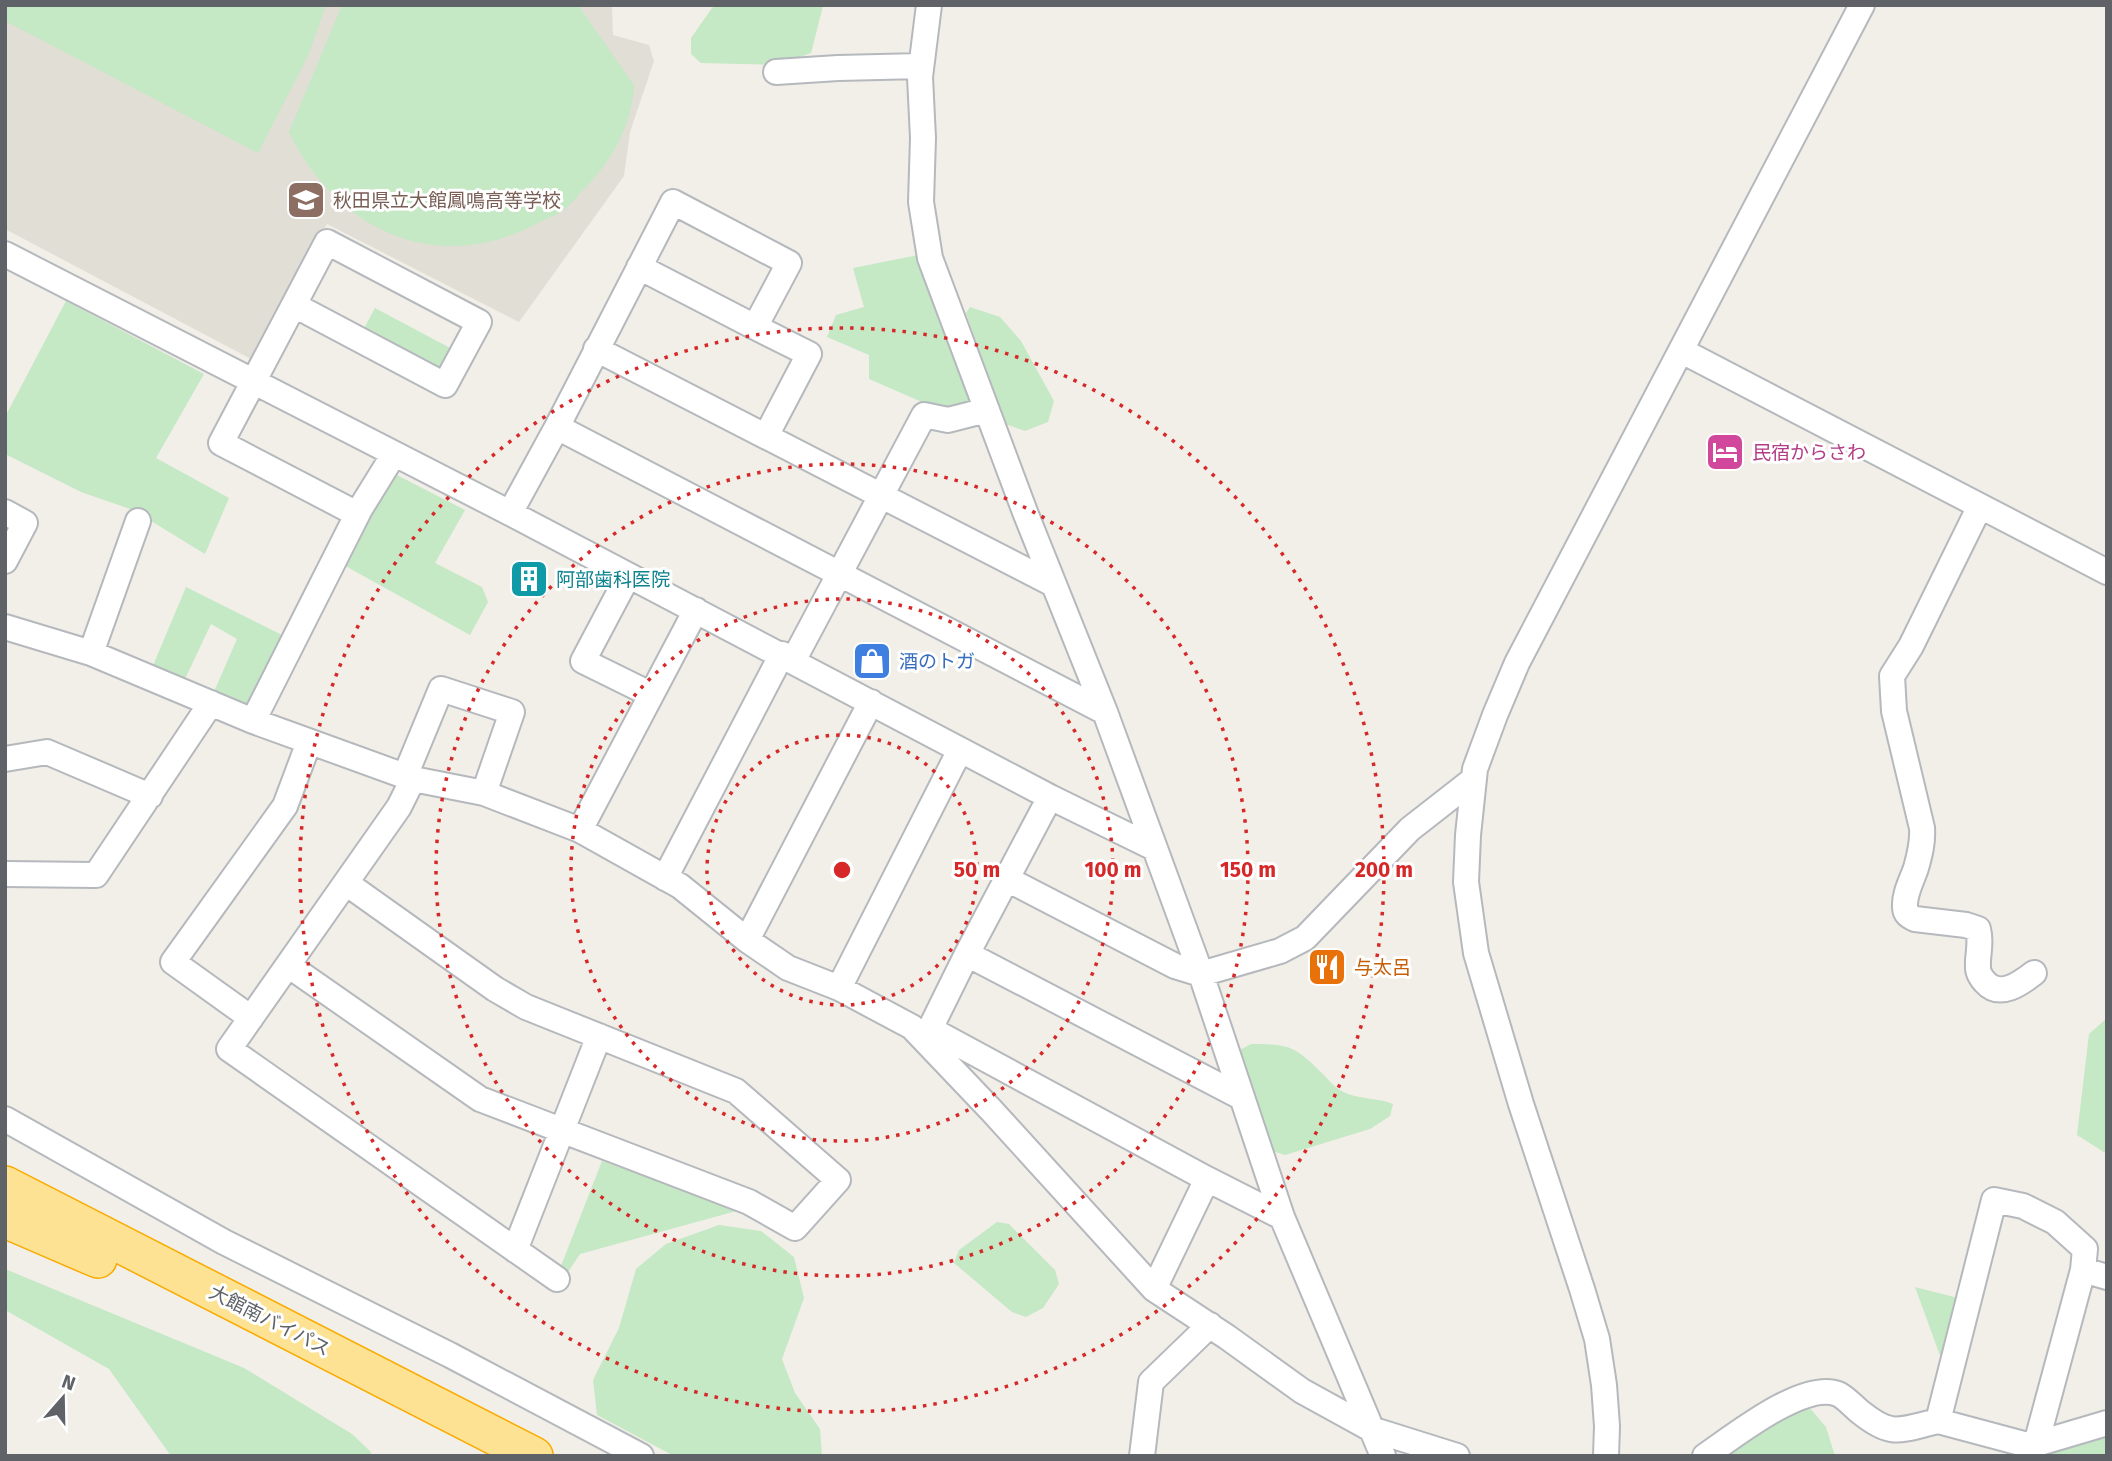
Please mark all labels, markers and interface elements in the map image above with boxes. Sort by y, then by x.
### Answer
school or university icon: 秋田県立大館鳳鳴高等学校 [285,179,327,221]
place label: 秋田県立大館鳳鳴高等学校 [333,189,561,212]
hotel icon: 民宿からさわ [1704,431,1746,473]
place label: 民宿からさわ [1752,441,1866,464]
building icon: 阿部歯科医院 [508,558,550,600]
place label: 阿部歯科医院 [556,568,670,591]
shop icon: 酒のトガ [851,640,893,682]
place label: 酒のトガ [899,650,975,673]
text: 50 m [954,857,1000,883]
text: 100 m [1084,857,1142,883]
text: 150 m [1220,857,1276,883]
text: 200 m [1355,857,1413,883]
centre of rings [830,858,854,882]
restaurant icon: 与太呂 [1306,946,1348,988]
place label: 与太呂 [1354,956,1411,979]
street label: 大館南バイパス [205,1280,334,1361]
north arrow [28,1363,98,1433]
text: N [59,1370,79,1395]

